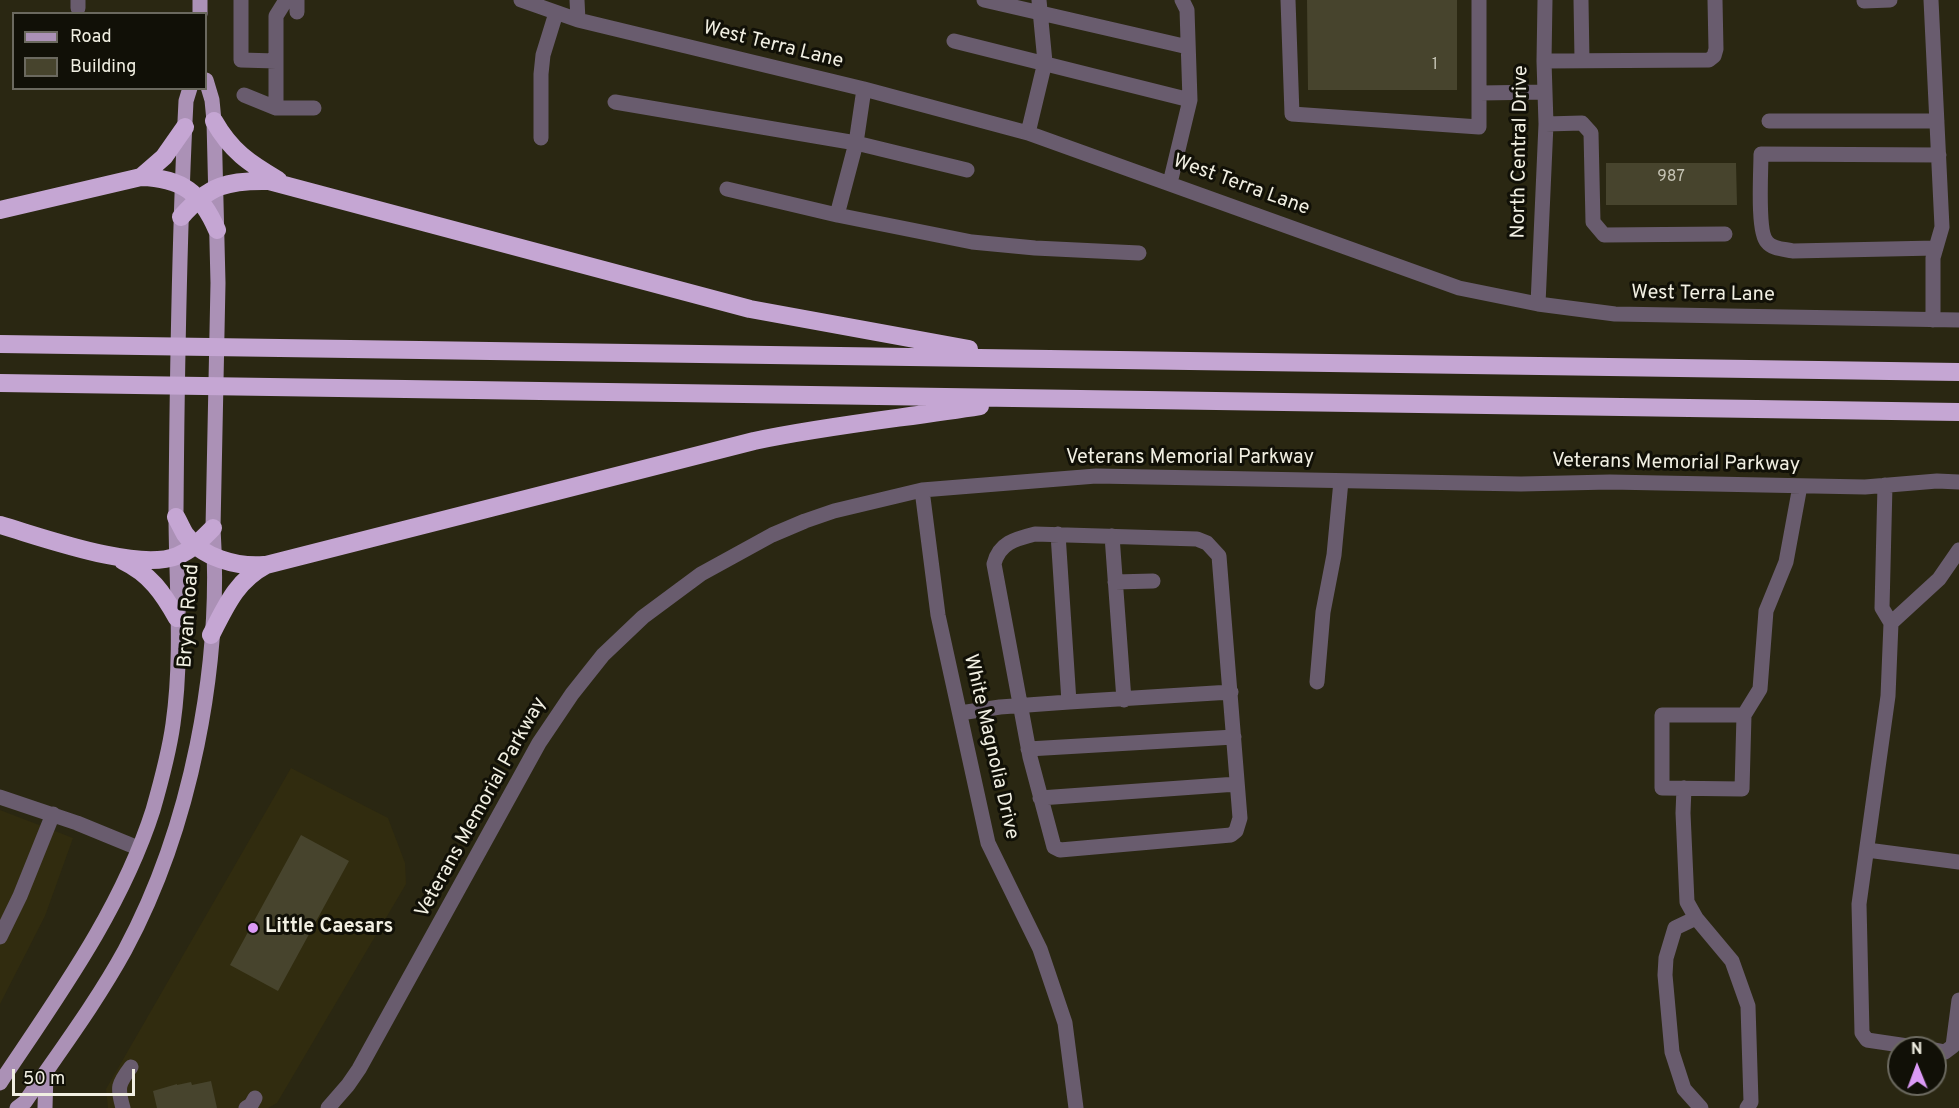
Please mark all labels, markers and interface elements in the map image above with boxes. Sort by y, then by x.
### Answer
legend [12,12,207,90]
street label: West Terra Lane [700,17,846,75]
text: Road [70,26,112,49]
text: Building [70,56,136,79]
house number: 1 [1432,56,1438,76]
street label: North Central Drive [1507,65,1535,239]
street label: West Terra Lane [1169,150,1313,222]
house number: 987 [1657,168,1685,188]
street label: West Terra Lane [1631,282,1775,308]
street label: Veterans Memorial Parkway [1066,447,1314,471]
street label: Veterans Memorial Parkway [1552,450,1800,478]
street label: Bryan Road [174,563,206,669]
street label: White Magnolia Drive [957,652,1023,842]
street label: Veterans Memorial Parkway [411,694,553,922]
place label: Little Caesars [265,916,393,940]
marker: Little Caesars [246,921,260,935]
north arrow [1887,1036,1947,1096]
text: N [1911,1040,1923,1060]
scale bar [15,1057,138,1095]
text: 50 m [23,1068,65,1091]

